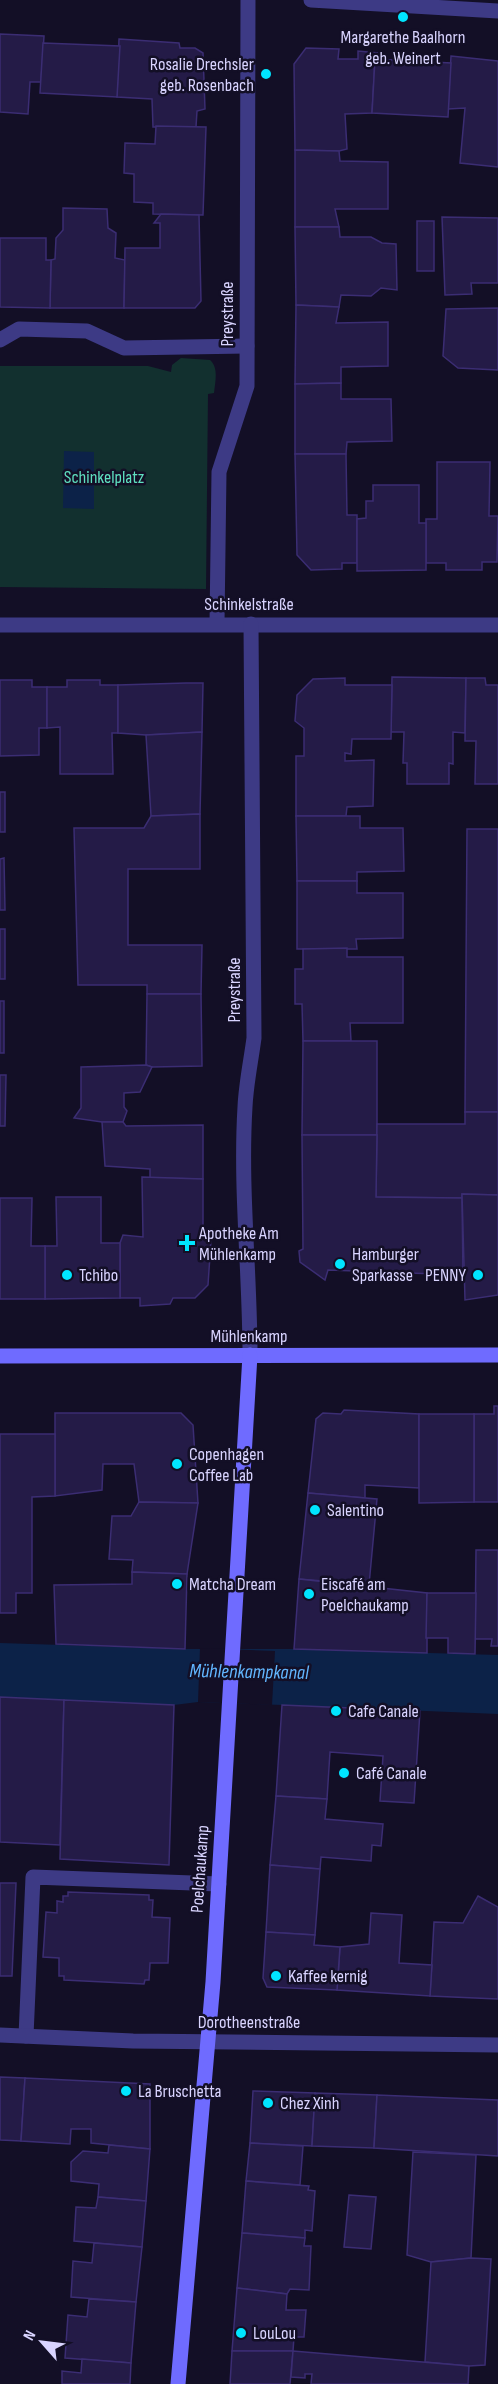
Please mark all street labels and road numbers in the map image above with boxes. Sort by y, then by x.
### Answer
street label: Preystraße [217,281,238,347]
street label: Schinkelstraße [204,594,294,615]
street label: Preystraße [224,957,245,1023]
street label: Mühlenkamp [210,1326,288,1347]
street label: Poelchaukamp [186,1824,214,1914]
street label: Dorotheenstraße [198,2012,300,2033]

